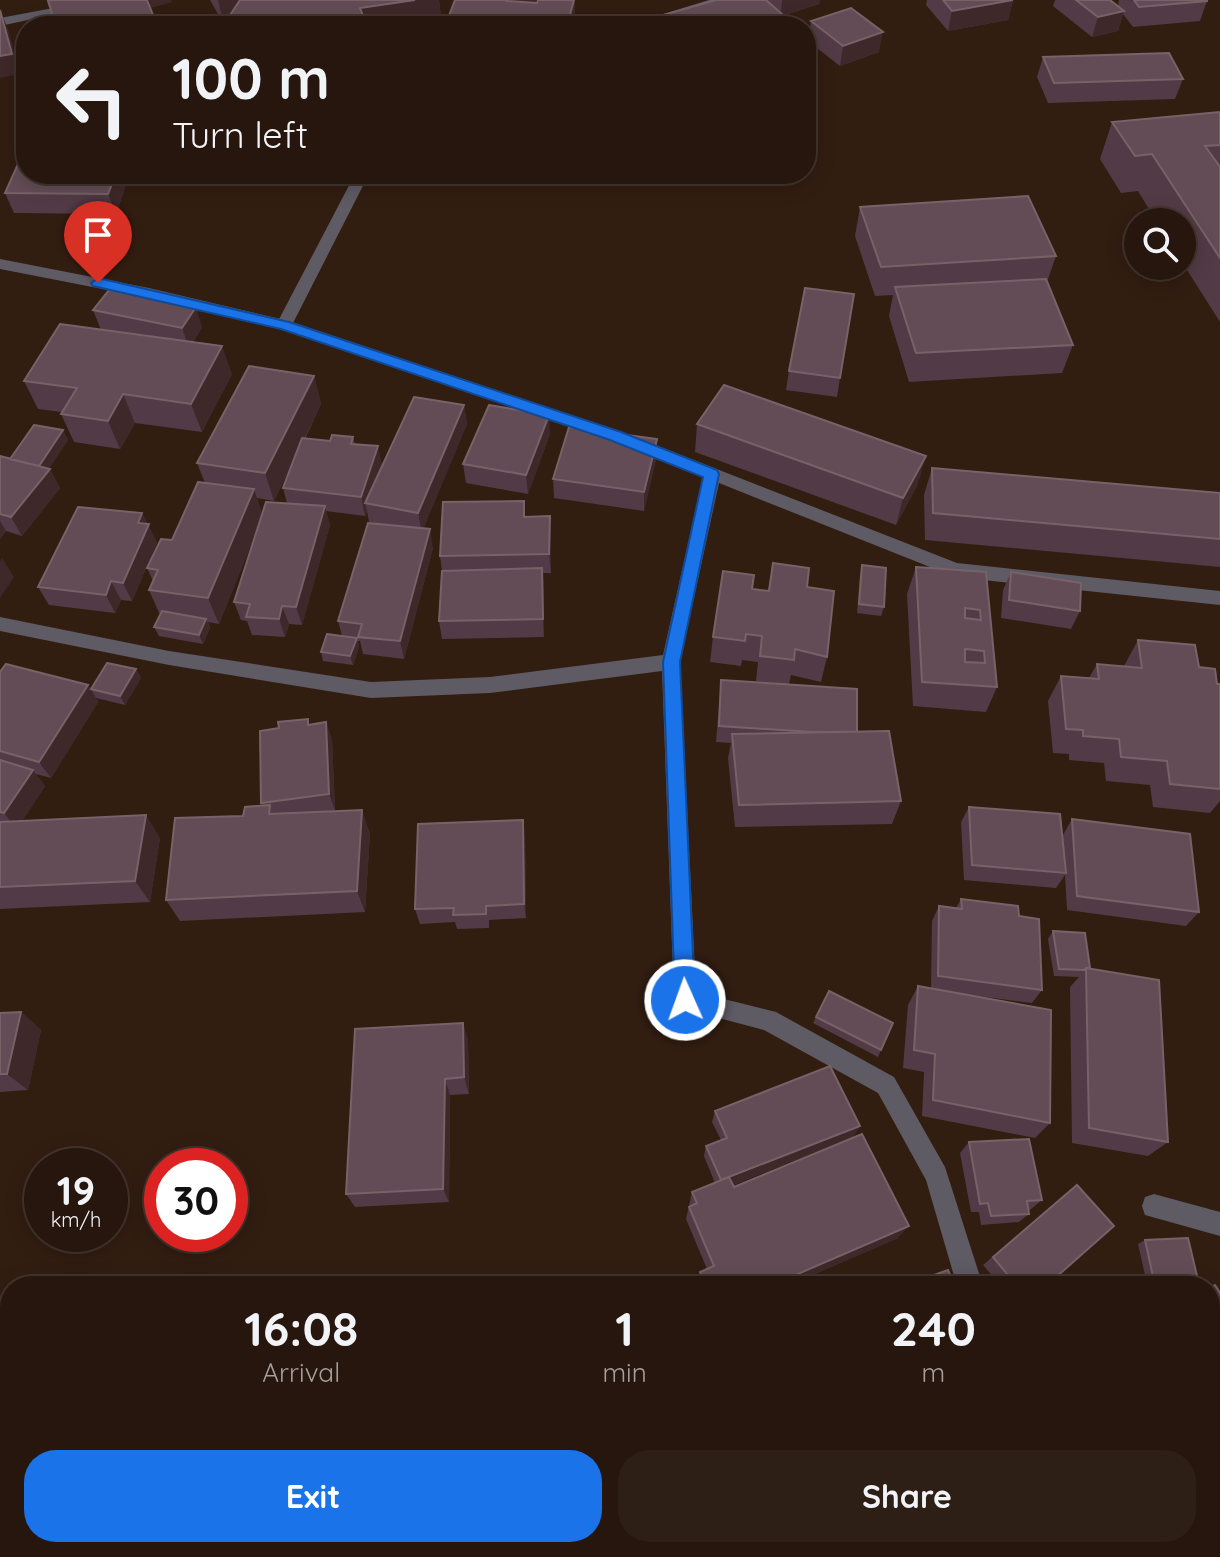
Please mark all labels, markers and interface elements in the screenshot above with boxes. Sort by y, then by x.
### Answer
text: 100 m [172,43,330,113]
icon: left [40,48,144,152]
text: Turn left [172,112,308,157]
pin [64,201,132,283]
map controls [1124,208,1196,280]
button: search [1124,208,1196,280]
icon: arrive [76,213,120,257]
position arrow [643,958,727,1042]
speed limit sign: 30 [144,1148,248,1252]
text: 19 [57,1165,95,1215]
text: km/h [51,1207,101,1232]
text: 16:08 [244,1298,358,1358]
text: 1 [615,1298,634,1358]
text: 240 [891,1298,976,1358]
text: Arrival [262,1356,340,1389]
text: min [602,1356,647,1389]
text: m [921,1356,945,1389]
button: Exit [24,1450,602,1542]
button: Share [618,1450,1196,1542]

